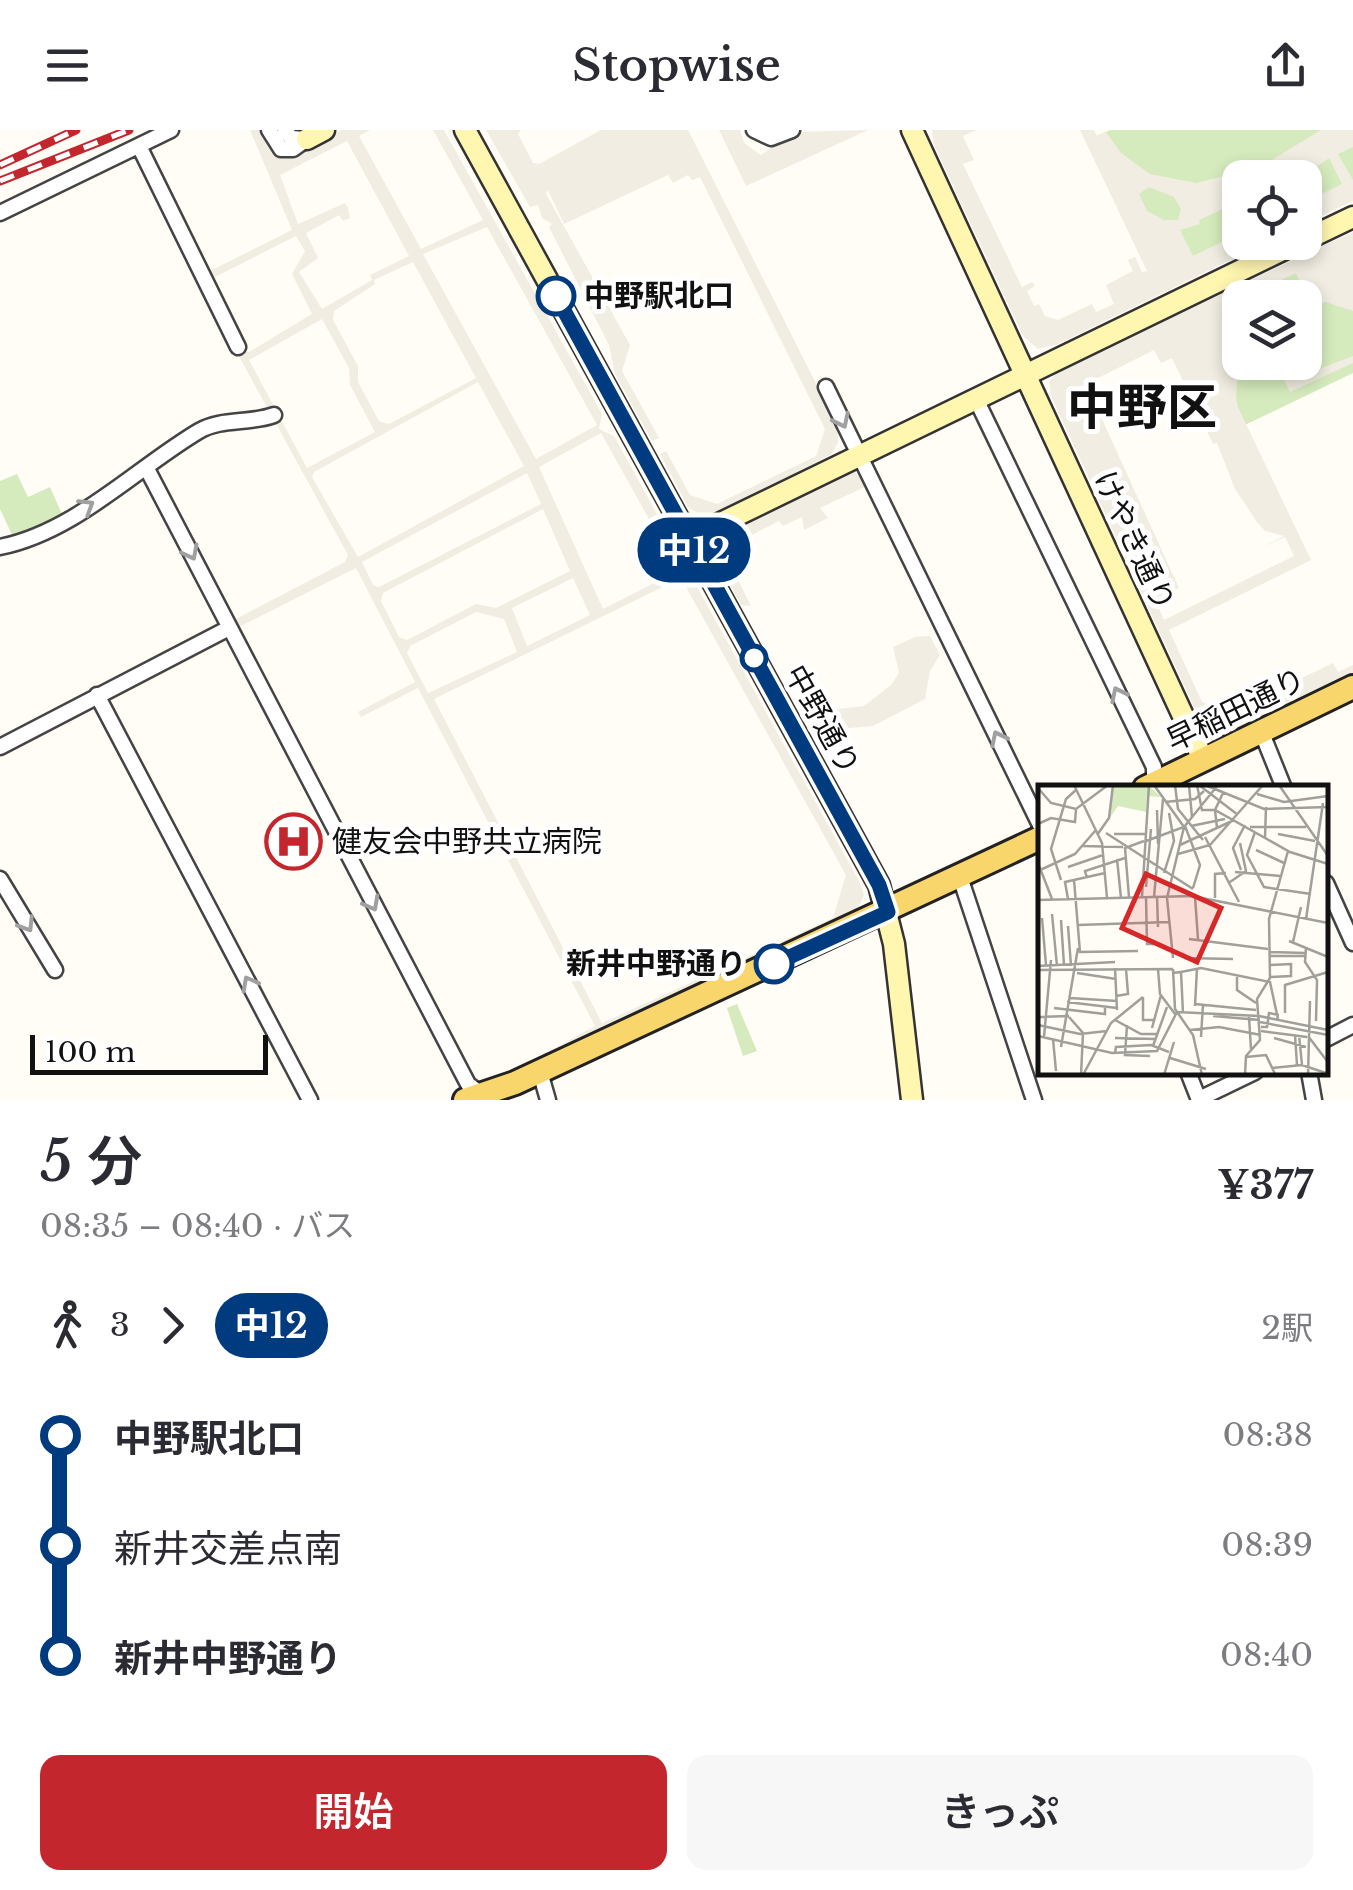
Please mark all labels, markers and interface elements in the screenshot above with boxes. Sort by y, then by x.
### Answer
text: Stopwise [572,37,781,93]
icon: menu [40,38,95,93]
icon: share [1258,38,1313,93]
map controls [1222,160,1322,380]
button: locate [1222,160,1322,260]
marker: 中野駅北口 [537,277,575,315]
place label: 中野駅北口 [584,277,734,314]
button: layers [1222,280,1322,380]
district label: 中野区 [1067,376,1217,439]
one-way arrow [830,410,849,428]
street label: けやき通り [1086,465,1183,617]
one-way arrow [77,499,95,518]
line badge: 中12 [636,518,752,582]
text: 中12 [657,529,731,572]
one-way arrow [179,543,198,561]
unlabelled marker [741,645,767,671]
street label: 中野通り [777,658,868,781]
street label: 早稲田通り [1160,660,1311,759]
one-way arrow [1110,686,1130,704]
one-way arrow [990,730,1010,748]
inset map [1038,785,1328,1075]
hospital icon: 健友会中野共立病院 [263,812,323,872]
place label: 健友会中野共立病院 [332,823,602,860]
one-way arrow [360,894,379,912]
one-way arrow [15,914,34,932]
place label: 新井中野通り [566,945,746,982]
marker: 新井中野通り [755,945,793,983]
one-way arrow [242,975,261,993]
scale bar [30,1030,268,1074]
text: 100 m [45,1035,136,1070]
text: 5 分 [40,1128,142,1196]
text: ¥377 [1217,1162,1313,1209]
text: 08:35 – 08:40 · バス [40,1206,355,1246]
icon: walk [40,1298,95,1353]
icon: forward [145,1298,200,1353]
text: 中12 [235,1304,308,1347]
text: 3 [110,1305,130,1345]
text: 2駅 [1261,1308,1313,1348]
text: 中野駅北口 [114,1415,304,1462]
text: 08:38 [1223,1415,1313,1455]
text: 新井交差点南 [114,1525,342,1572]
text: 08:39 [1221,1525,1313,1565]
text: 新井中野通り [114,1635,342,1682]
text: 08:40 [1220,1635,1313,1675]
button: 開始 [40,1755,667,1870]
button: きっぷ [687,1755,1313,1870]

